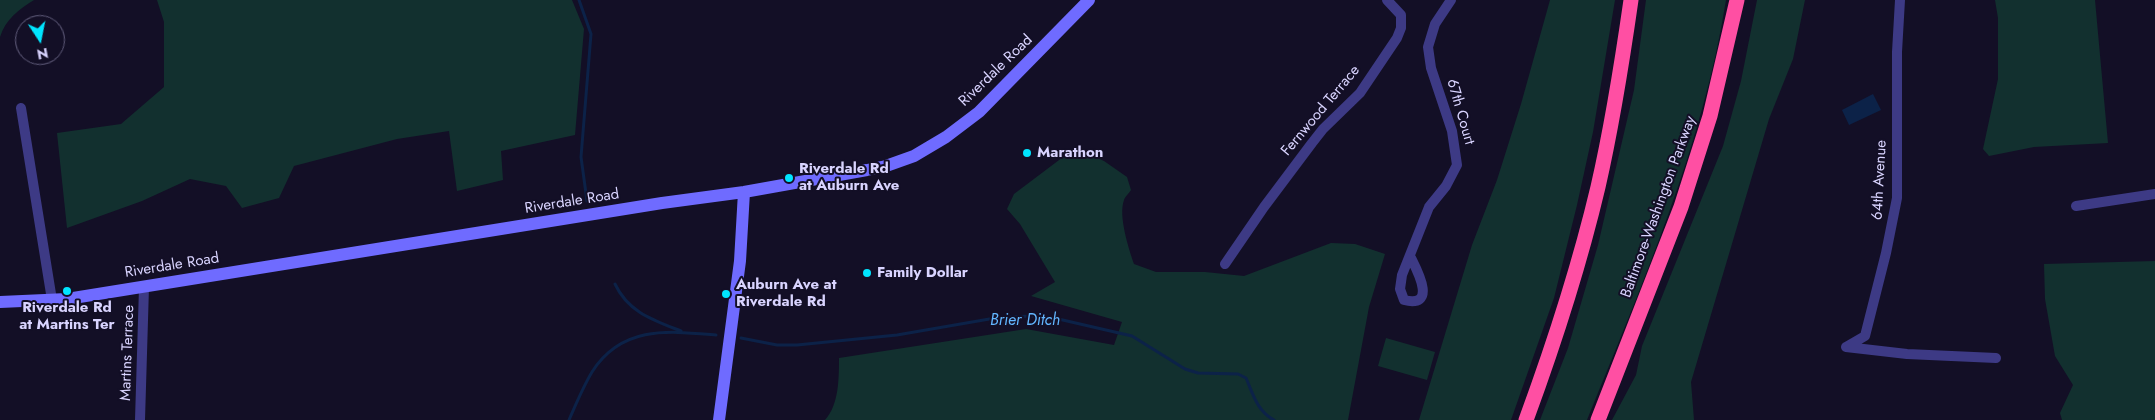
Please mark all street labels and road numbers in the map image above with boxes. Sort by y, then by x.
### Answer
street label: Riverdale Road [955,31,1037,111]
street label: Fernwood Terrace [1278,62,1364,160]
street label: 67th Court [1442,77,1478,147]
street label: Baltimore-Washington Parkway [1618,114,1700,300]
street label: 64th Avenue [1869,140,1891,220]
street label: Riverdale Road [524,186,620,218]
street label: Riverdale Road [124,250,220,282]
street label: Martins Terrace [117,305,139,401]

